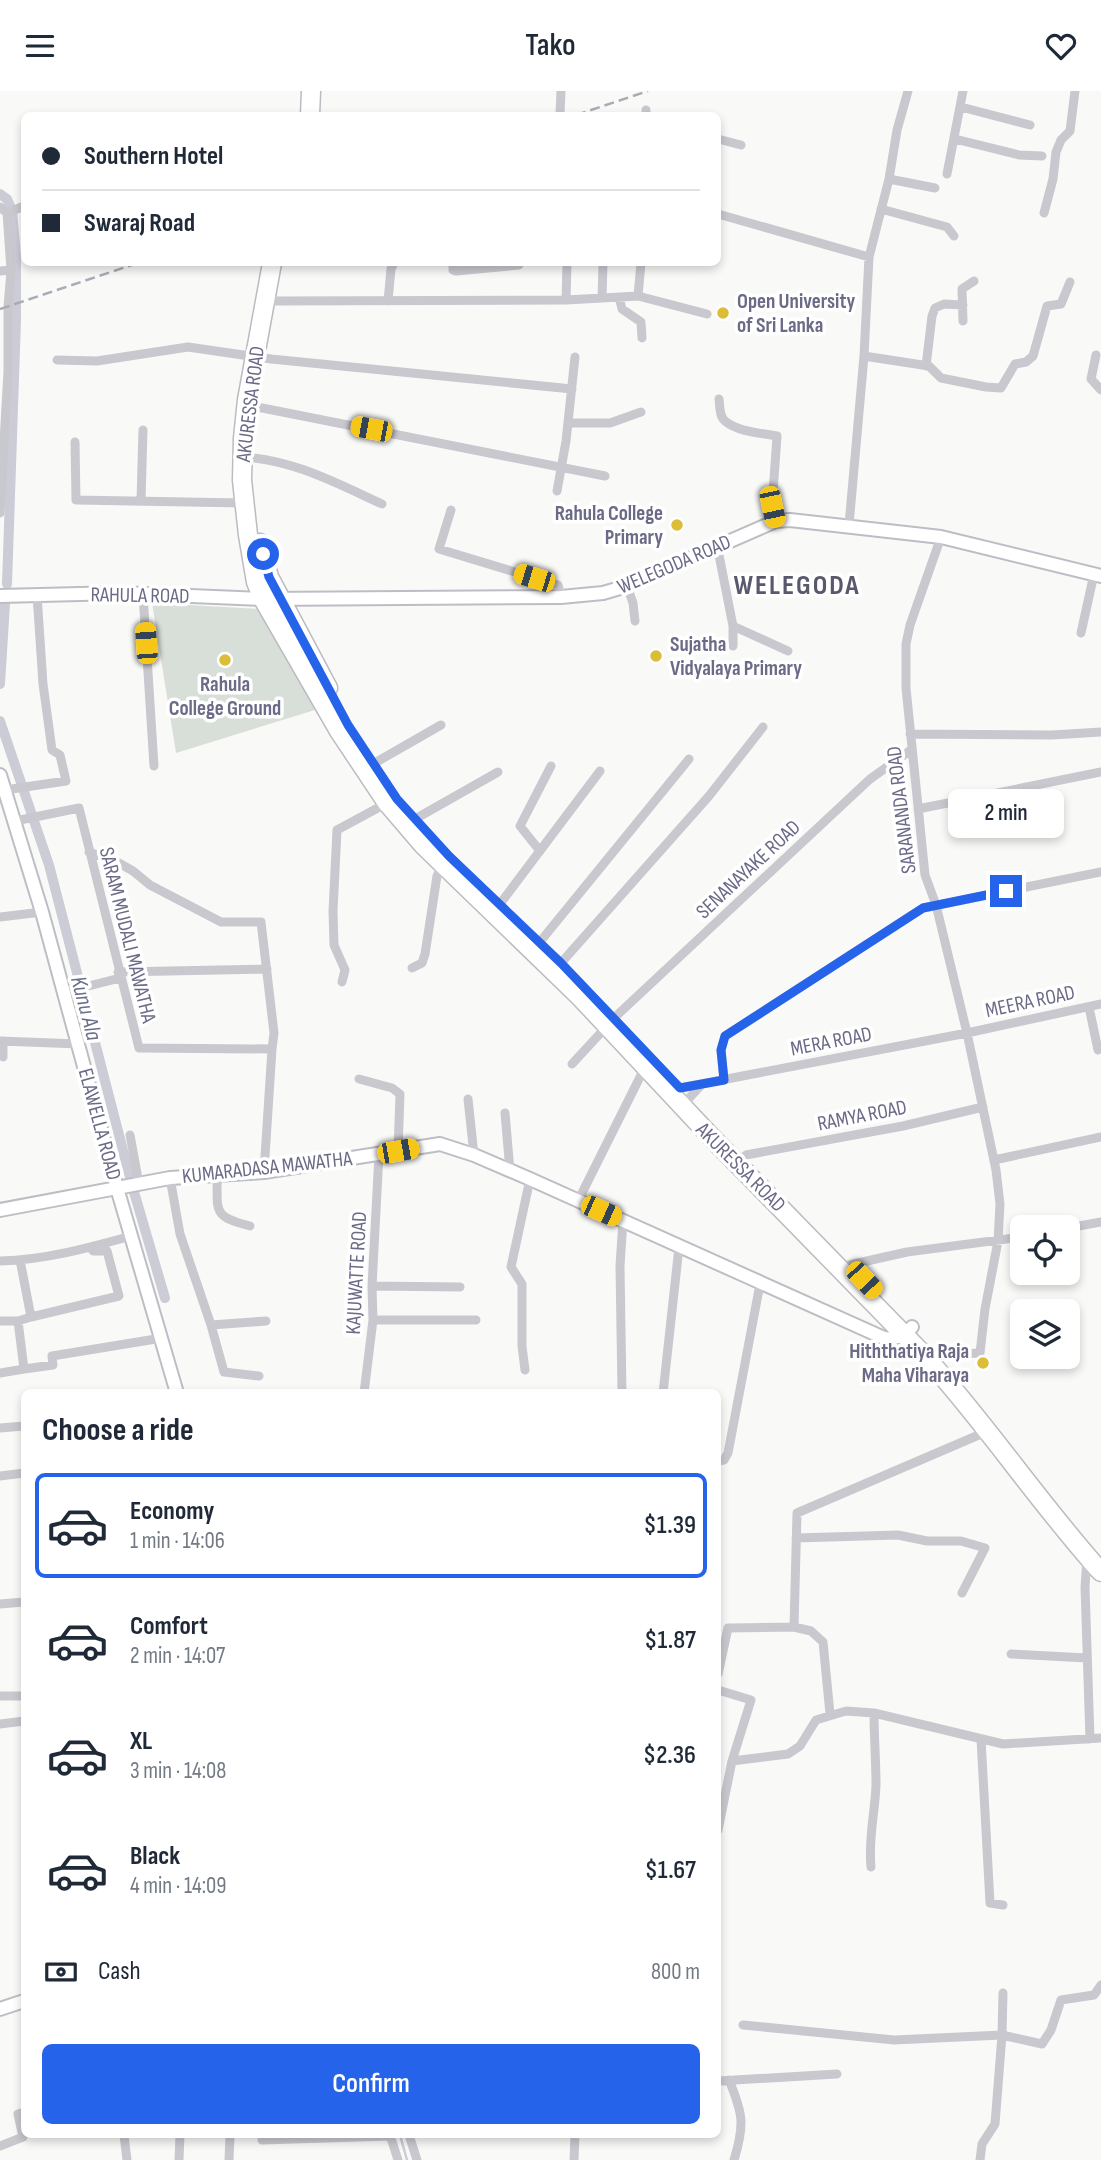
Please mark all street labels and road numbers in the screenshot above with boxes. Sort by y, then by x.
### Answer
street label: AKURESSA ROAD [231,345,270,464]
street label: WELEGODA ROAD [614,529,735,600]
street label: RAHULA ROAD [90,582,190,609]
street label: SARANANDA ROAD [881,745,922,875]
street label: SENANAYAKE ROAD [691,815,806,924]
street label: SARAM MUDALI MAWATHA [94,845,162,1026]
street label: MEERA ROAD [983,980,1077,1023]
street label: MERA ROAD [788,1021,874,1062]
street label: ELAWELLA ROAD [73,1066,126,1183]
street label: RAMYA ROAD [815,1095,909,1136]
street label: AKURESSA ROAD [690,1117,791,1217]
street label: KUMARADASA MAWATHA [181,1146,354,1189]
street label: KAJUWATTE ROAD [341,1211,372,1335]

